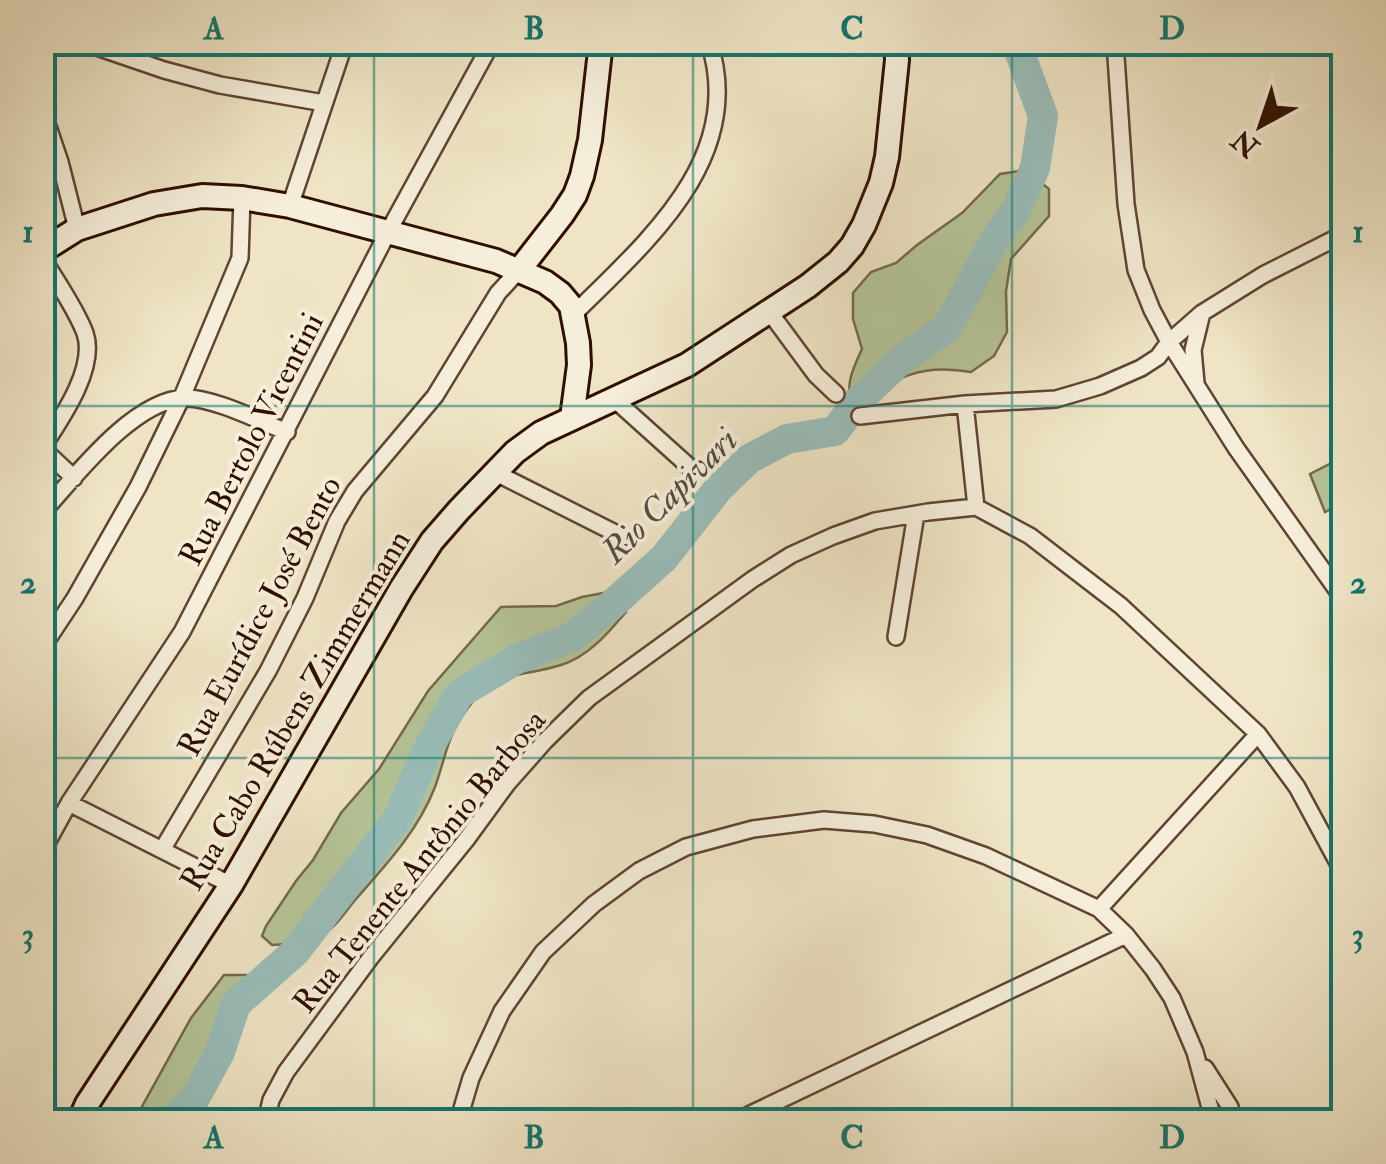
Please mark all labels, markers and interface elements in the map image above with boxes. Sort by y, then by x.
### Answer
text: A [202,9,225,49]
text: B [524,9,544,49]
text: C [840,9,864,49]
text: D [1159,9,1185,49]
north arrow [1211,75,1311,175]
text: N [1224,121,1268,165]
text: 1 [22,212,34,252]
text: 1 [1352,212,1364,252]
street label: Rua Bertolo Vicentini [171,306,333,573]
water label: Rio Capivari [592,418,747,574]
street label: Rua Eurídice José Bento [169,470,351,763]
street label: Rua Cabo Rúbens Zimmermann [172,523,420,898]
text: 2 [20,563,36,603]
text: 2 [1350,563,1366,603]
street label: Rua Tenente Antônio Barbosa [285,701,555,1022]
text: 3 [22,915,34,955]
text: 3 [1352,915,1364,955]
text: A [202,1118,225,1158]
text: B [524,1118,544,1158]
text: C [840,1118,864,1158]
text: D [1159,1118,1185,1158]

